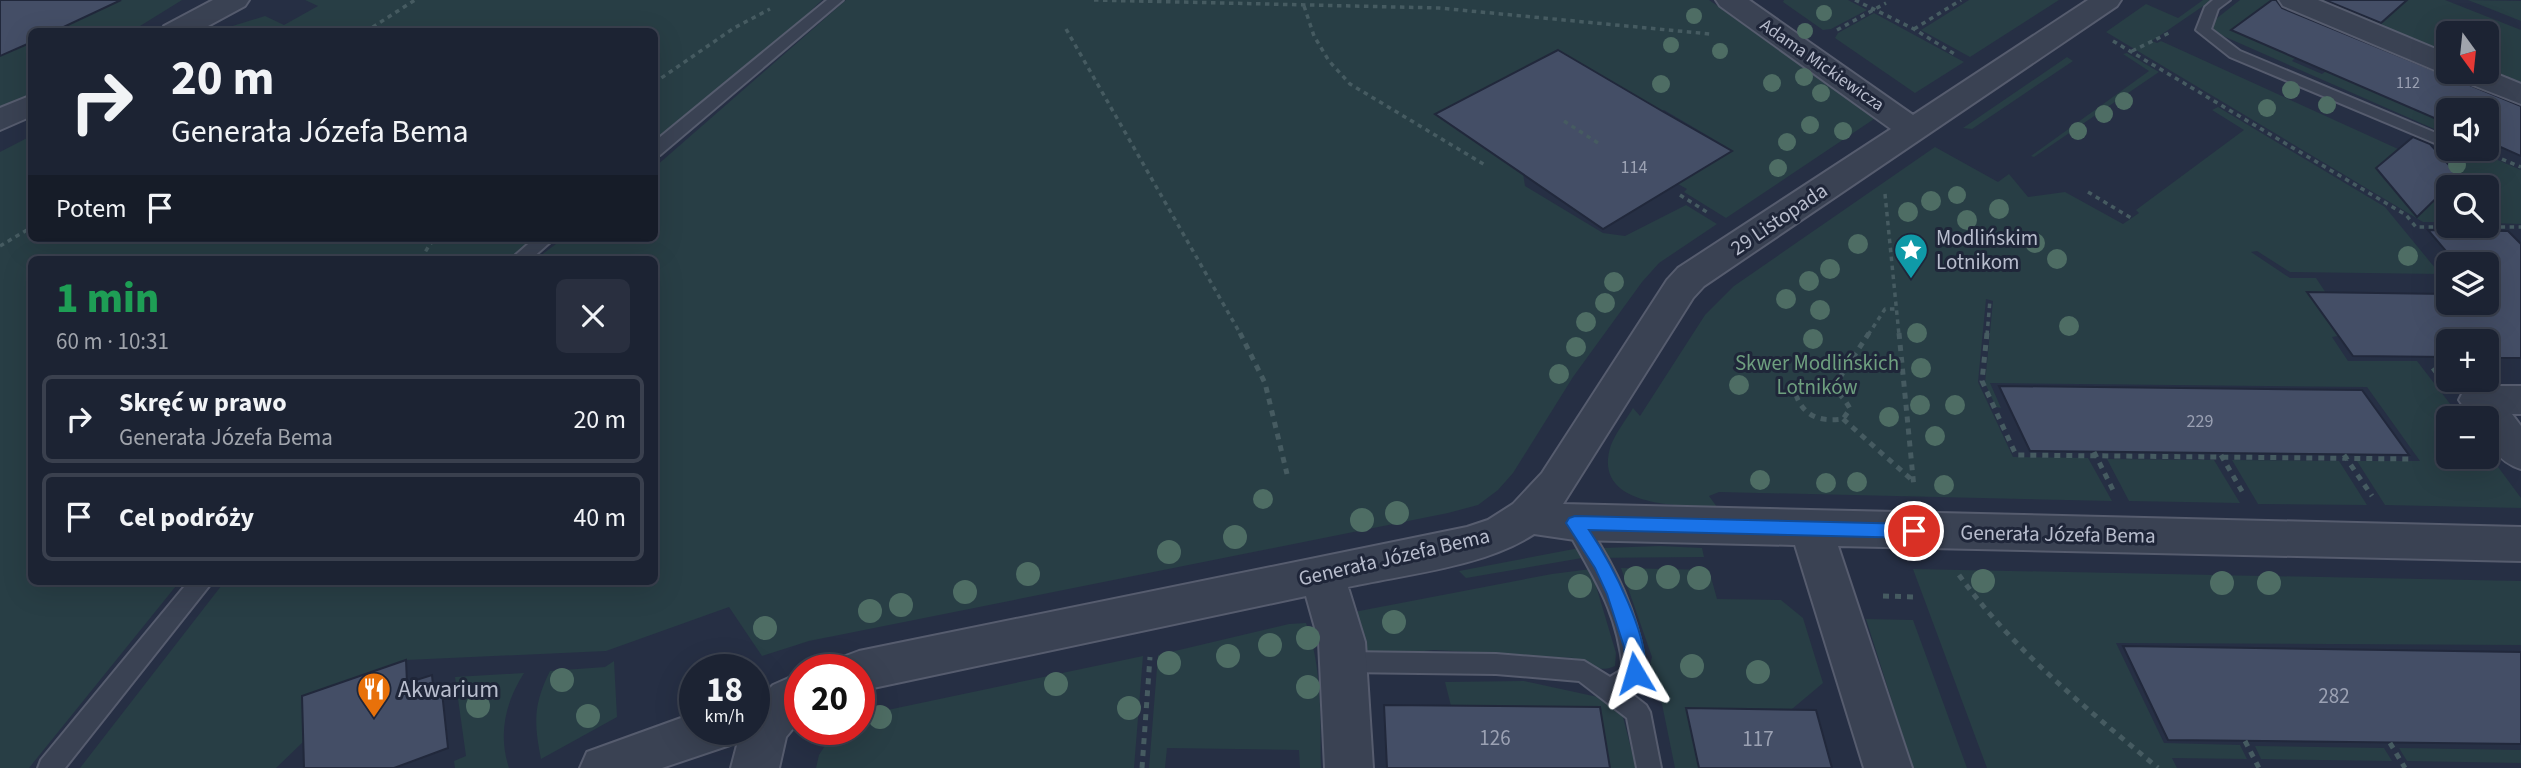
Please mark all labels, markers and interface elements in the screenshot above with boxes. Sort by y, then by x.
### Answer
street label: Adama Mickiewicza [1755,13,1889,117]
north arrow [2436,21,2499,84]
map controls [2436,21,2499,469]
text: 20 m [171,44,275,114]
icon: right [56,56,147,147]
house number: 112 [2396,72,2420,94]
button: sound [2436,98,2499,161]
text: Generała Józefa Bema [171,109,469,155]
house number: 114 [1621,155,1647,180]
street label: 29 Listopada [1725,175,1833,263]
button: search [2436,175,2499,238]
icon: arrive [141,189,179,227]
text: Potem [56,190,127,227]
place label: Modlińskim Lotnikom [1936,223,2038,277]
place icon: Modlińskim Lotnikom [1892,231,1930,280]
button: layers [2436,252,2499,315]
text: 1 min [56,269,159,329]
button: close [556,279,630,353]
text: 60 m · 10:31 [56,325,169,358]
button: + [2436,329,2499,392]
park label: Skwer Modlińskich Lotników [1735,348,1899,402]
text: Skręć w prawo [119,384,287,421]
icon: right [60,400,98,438]
text: 20 m [573,401,626,438]
button: − [2436,406,2499,469]
house number: 229 [2187,409,2213,434]
text: Generała Józefa Bema [119,421,333,454]
icon: arrive [60,498,98,536]
text: Cel podróży [119,499,254,536]
text: 40 m [573,499,626,536]
pin [1884,501,1944,561]
icon: arrive [1895,512,1933,550]
street label: Generała Józefa Bema [1960,517,2156,551]
street label: Generała Józefa Bema [1295,520,1493,594]
position arrow [1598,636,1672,710]
speed limit sign: 20 [784,654,875,745]
text: 18 [706,665,743,715]
restaurant icon: Akwarium [355,670,393,719]
place label: Akwarium [398,672,499,707]
house number: 282 [2318,681,2350,711]
text: km/h [705,704,744,729]
house number: 126 [1479,723,1511,753]
house number: 117 [1742,724,1774,754]

